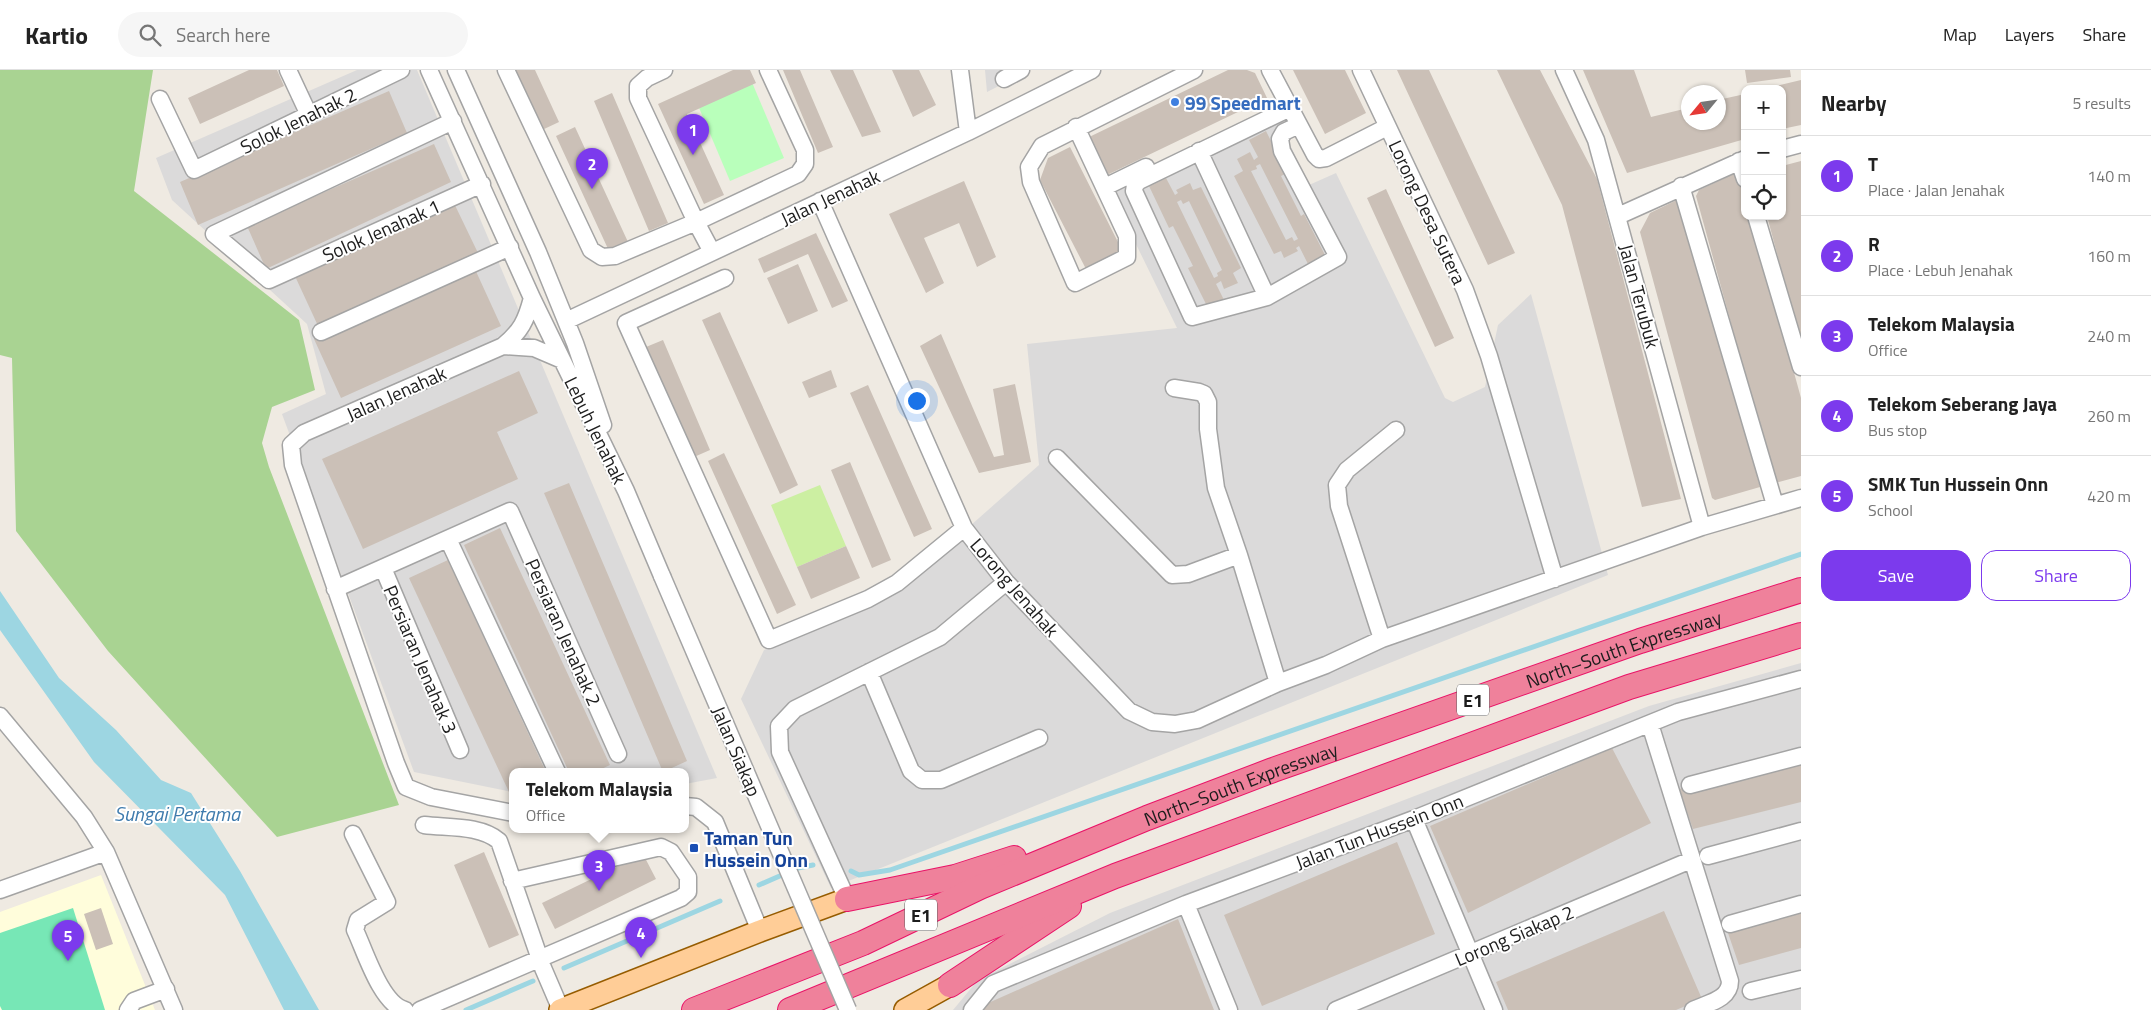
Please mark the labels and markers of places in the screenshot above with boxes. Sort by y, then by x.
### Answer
place label: 99 Speedmart [1185,88,1301,117]
marker: 99 Speedmart [1169,96,1181,108]
pin: 1 [677,114,709,155]
pin: 2 [576,148,608,189]
place label: Taman Tun Hussein Onn [704,823,808,874]
marker: Taman Tun Hussein Onn [688,842,700,854]
pin: 3 [583,850,615,891]
pin: 4 [625,917,657,958]
pin: 5 [52,920,84,961]

